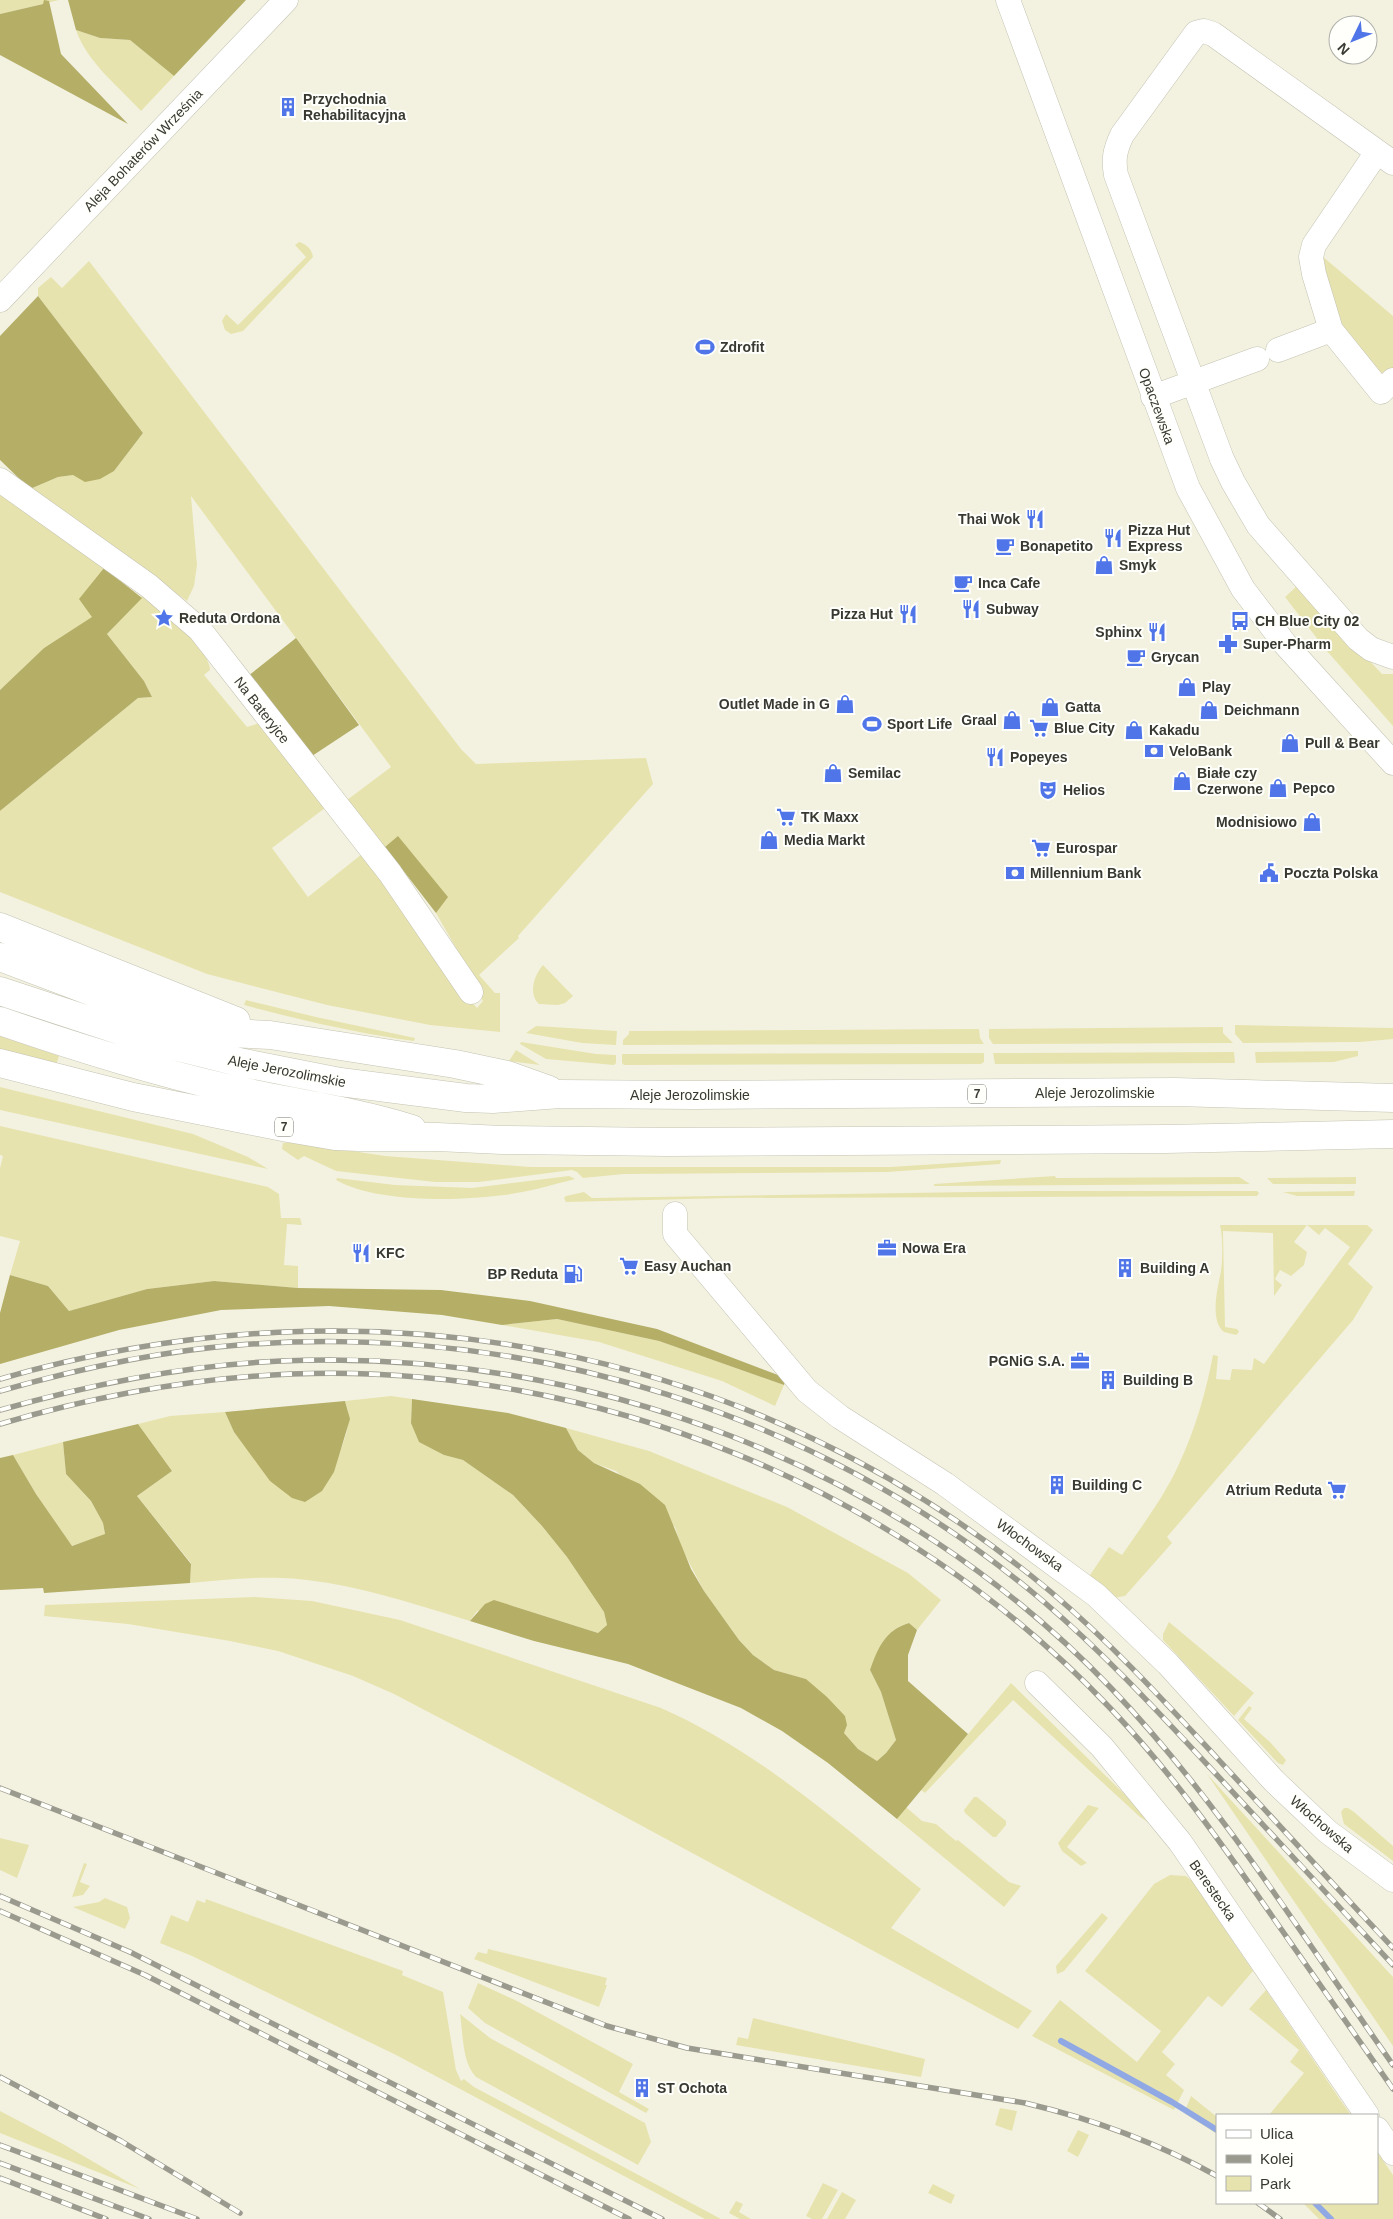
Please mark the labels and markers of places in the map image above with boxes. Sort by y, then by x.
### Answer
place label: Przychodnia Rehabilitacyjna [303,91,406,123]
building icon: Przychodnia Rehabilitacyjna [277,96,299,118]
sports icon: Zdrofit [694,336,716,358]
place label: Zdrofit [720,339,765,355]
restaurant icon: Thai Wok [1024,508,1046,530]
place label: Thai Wok [958,511,1020,527]
place label: Pizza Hut Express [1128,522,1191,554]
restaurant icon: Pizza Hut Express [1102,527,1124,549]
cafe icon: Bonapetito [994,535,1016,557]
place label: Bonapetito [1020,538,1093,554]
shop icon: Smyk [1093,554,1115,576]
place label: Smyk [1119,557,1157,573]
cafe icon: Inca Cafe [952,572,974,594]
place label: Inca Cafe [978,575,1040,591]
restaurant icon: Subway [960,598,982,620]
place label: Subway [986,601,1039,617]
restaurant icon: Pizza Hut [897,603,919,625]
place label: Pizza Hut [831,606,893,622]
place icon: Reduta Ordona [153,607,175,629]
place label: Reduta Ordona [179,610,280,626]
bus stop icon: CH Blue City 02 [1229,610,1251,632]
place label: CH Blue City 02 [1255,613,1359,629]
restaurant icon: Sphinx [1146,621,1168,643]
place label: Sphinx [1095,624,1142,640]
pharmacy icon: Super-Pharm [1217,633,1239,655]
place label: Super-Pharm [1243,636,1331,652]
cafe icon: Grycan [1125,646,1147,668]
place label: Grycan [1151,649,1199,665]
shop icon: Play [1176,676,1198,698]
place label: Play [1202,679,1231,695]
shop icon: Outlet Made in G [834,693,856,715]
place label: Outlet Made in G [719,696,830,712]
shop icon: Gatta [1039,696,1061,718]
place label: Gatta [1065,699,1101,715]
shop icon: Deichmann [1198,699,1220,721]
place label: Deichmann [1224,702,1299,718]
shop icon: Graal [1001,709,1023,731]
place label: Graal [961,712,997,728]
sports icon: Sport Life [861,713,883,735]
place label: Sport Life [887,716,953,732]
supermarket icon: Blue City [1028,717,1050,739]
shop icon: Kakadu [1123,719,1145,741]
place label: Blue City [1054,720,1115,736]
place label: Kakadu [1149,722,1200,738]
shop icon: Pull & Bear [1279,732,1301,754]
place label: Pull & Bear [1305,735,1380,751]
bank icon: VeloBank [1143,740,1165,762]
place label: VeloBank [1169,743,1232,759]
restaurant icon: Popeyes [984,746,1006,768]
place label: Popeyes [1010,749,1068,765]
shop icon: Semilac [822,762,844,784]
place label: Semilac [848,765,901,781]
place label: Białe czy Czerwone [1197,765,1263,797]
shop icon: Białe czy Czerwone [1171,770,1193,792]
shop icon: Pepco [1267,777,1289,799]
theatre icon: Helios [1037,779,1059,801]
place label: Pepco [1293,780,1335,796]
place label: Helios [1063,782,1105,798]
supermarket icon: TK Maxx [775,806,797,828]
place label: TK Maxx [801,809,859,825]
shop icon: Modnisiowo [1301,811,1323,833]
place label: Modnisiowo [1216,814,1297,830]
shop icon: Media Markt [758,829,780,851]
place label: Media Markt [784,832,865,848]
supermarket icon: Eurospar [1030,837,1052,859]
place label: Eurospar [1056,840,1118,856]
bank icon: Millennium Bank [1004,862,1026,884]
public building icon: Poczta Polska [1258,862,1280,884]
place label: Millennium Bank [1030,865,1141,881]
place label: Poczta Polska [1284,865,1378,881]
office icon: Nowa Era [876,1237,898,1259]
place label: Nowa Era [902,1240,966,1256]
restaurant icon: KFC [350,1242,372,1264]
place label: KFC [376,1245,405,1261]
supermarket icon: Easy Auchan [618,1255,640,1277]
building icon: Building A [1114,1257,1136,1279]
place label: Easy Auchan [644,1258,731,1274]
place label: Building A [1140,1260,1209,1276]
fuel station icon: BP Reduta [562,1263,584,1285]
place label: BP Reduta [487,1266,558,1282]
office icon: PGNiG S.A. [1069,1350,1091,1372]
place label: PGNiG S.A. [989,1353,1065,1369]
building icon: Building B [1097,1369,1119,1391]
place label: Building B [1123,1372,1193,1388]
building icon: Building C [1046,1474,1068,1496]
place label: Building C [1072,1477,1142,1493]
supermarket icon: Atrium Reduta [1326,1479,1348,1501]
place label: Atrium Reduta [1226,1482,1322,1498]
building icon: ST Ochota [631,2077,653,2099]
place label: ST Ochota [657,2080,727,2096]

